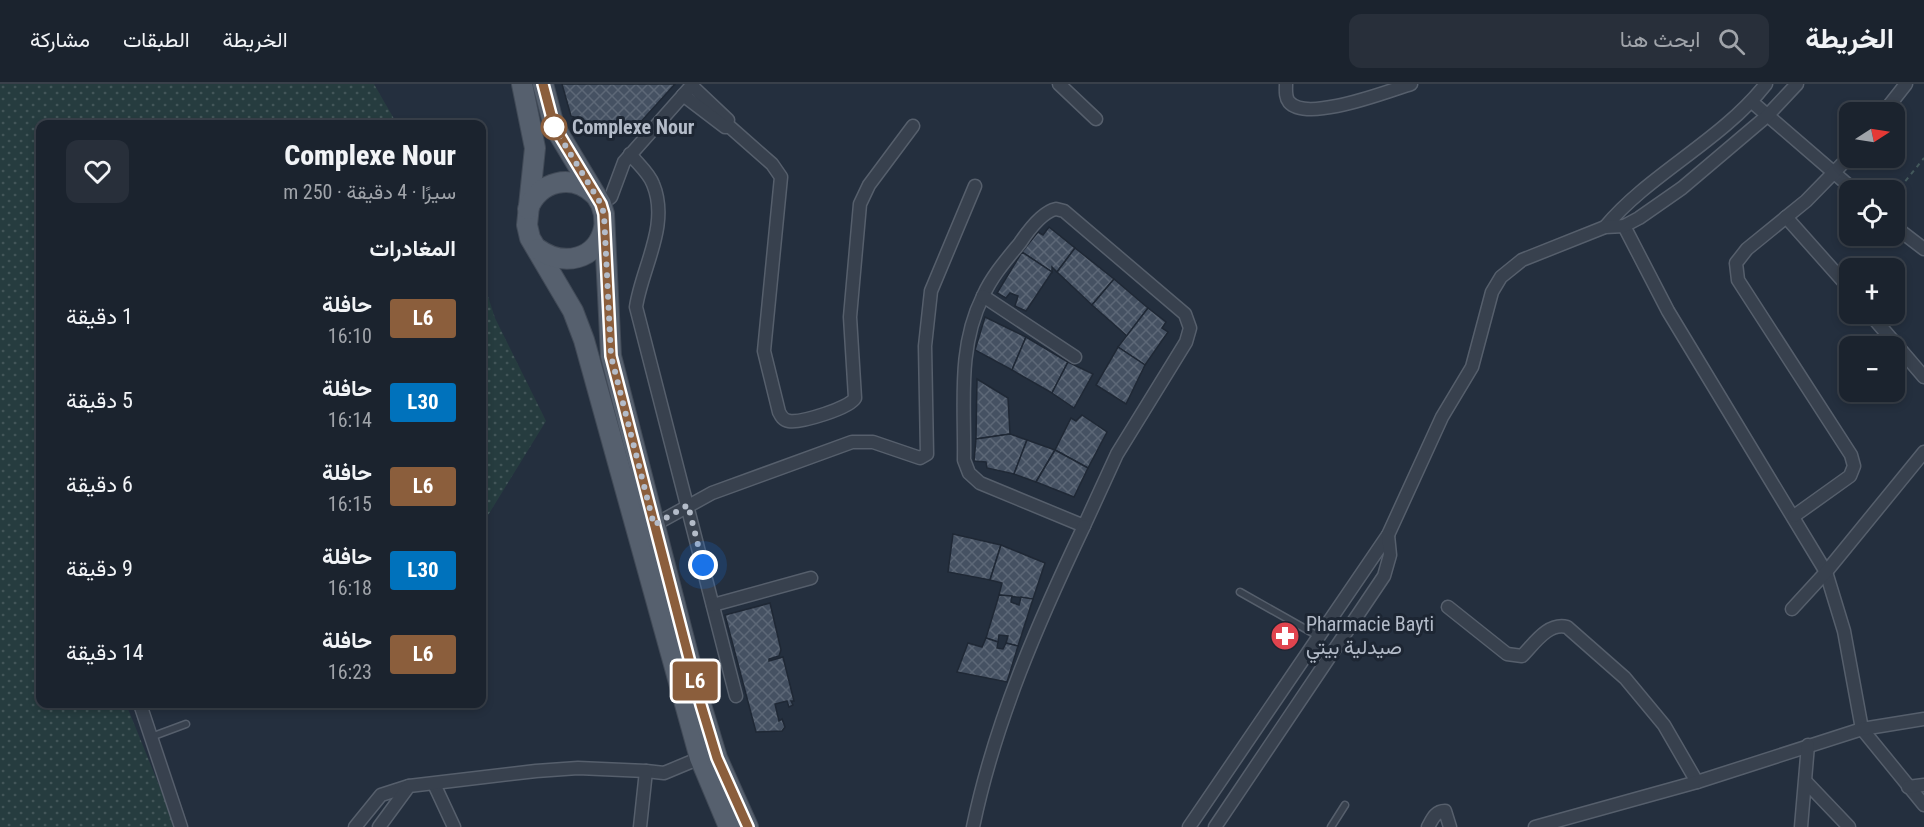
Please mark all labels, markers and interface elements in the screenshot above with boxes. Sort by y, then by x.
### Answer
search box [1349,14,1769,68]
text: الخريطة [1805,22,1894,55]
icon: search [1715,25,1748,58]
text: ابحث هنا [1620,27,1700,52]
text: مشاركة [30,28,90,52]
text: الطبقات [123,28,190,52]
text: الخريطة [223,28,288,52]
north arrow [1839,102,1905,168]
map controls [1839,102,1905,402]
marker: Complexe Nour [541,114,567,140]
place label: Complexe Nour [572,115,695,139]
text: Complexe Nour [284,139,456,172]
button: heart [66,140,129,203]
text: سيرًا · 4 دقيقة · 250 m [283,180,456,204]
button: locate [1839,180,1905,246]
text: المغادرات [370,236,456,261]
button: + [1839,258,1905,324]
text: حافلة [322,292,372,317]
text: 1 دقيقة [66,304,133,329]
text: L6 [413,306,433,330]
text: 16:10 [328,324,372,348]
button: − [1839,336,1905,402]
text: حافلة [322,376,372,401]
text: 5 دقيقة [66,388,133,413]
text: L30 [407,390,439,414]
text: 16:14 [328,408,372,432]
text: حافلة [322,460,372,485]
text: 6 دقيقة [66,472,133,497]
text: L6 [413,474,433,498]
text: 16:15 [328,492,372,516]
text: حافلة [322,544,372,569]
your location [688,550,718,580]
text: 9 دقيقة [66,556,133,581]
text: L30 [407,558,439,582]
text: 16:18 [328,576,372,600]
place label: Pharmacie Bayti صيدلية بيتي [1306,612,1434,664]
pharmacy icon: Pharmacie Bayti صيدلية بيتي [1269,620,1301,652]
text: حافلة [322,628,372,653]
text: 14 دقيقة [66,640,144,665]
text: L6 [413,642,433,666]
text: 16:23 [328,660,372,684]
line badge: L6 [668,662,722,700]
text: L6 [685,669,705,693]

